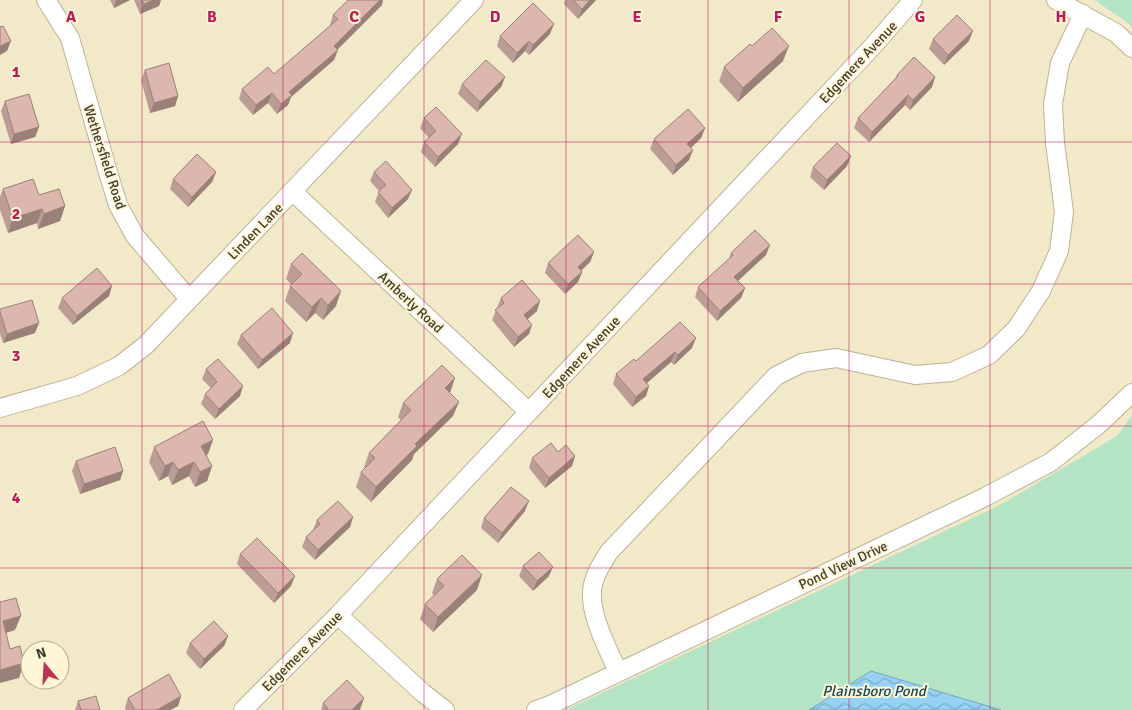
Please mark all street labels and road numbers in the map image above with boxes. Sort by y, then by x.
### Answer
street label: Edgemere Avenue [816,18,901,107]
street label: Wethersfield Road [80,103,129,212]
street label: Linden Lane [224,199,287,263]
street label: Amberly Road [375,268,447,337]
street label: Edgemere Avenue [539,313,624,402]
street label: Pond View Drive [796,537,890,593]
street label: Edgemere Avenue [259,608,346,695]

